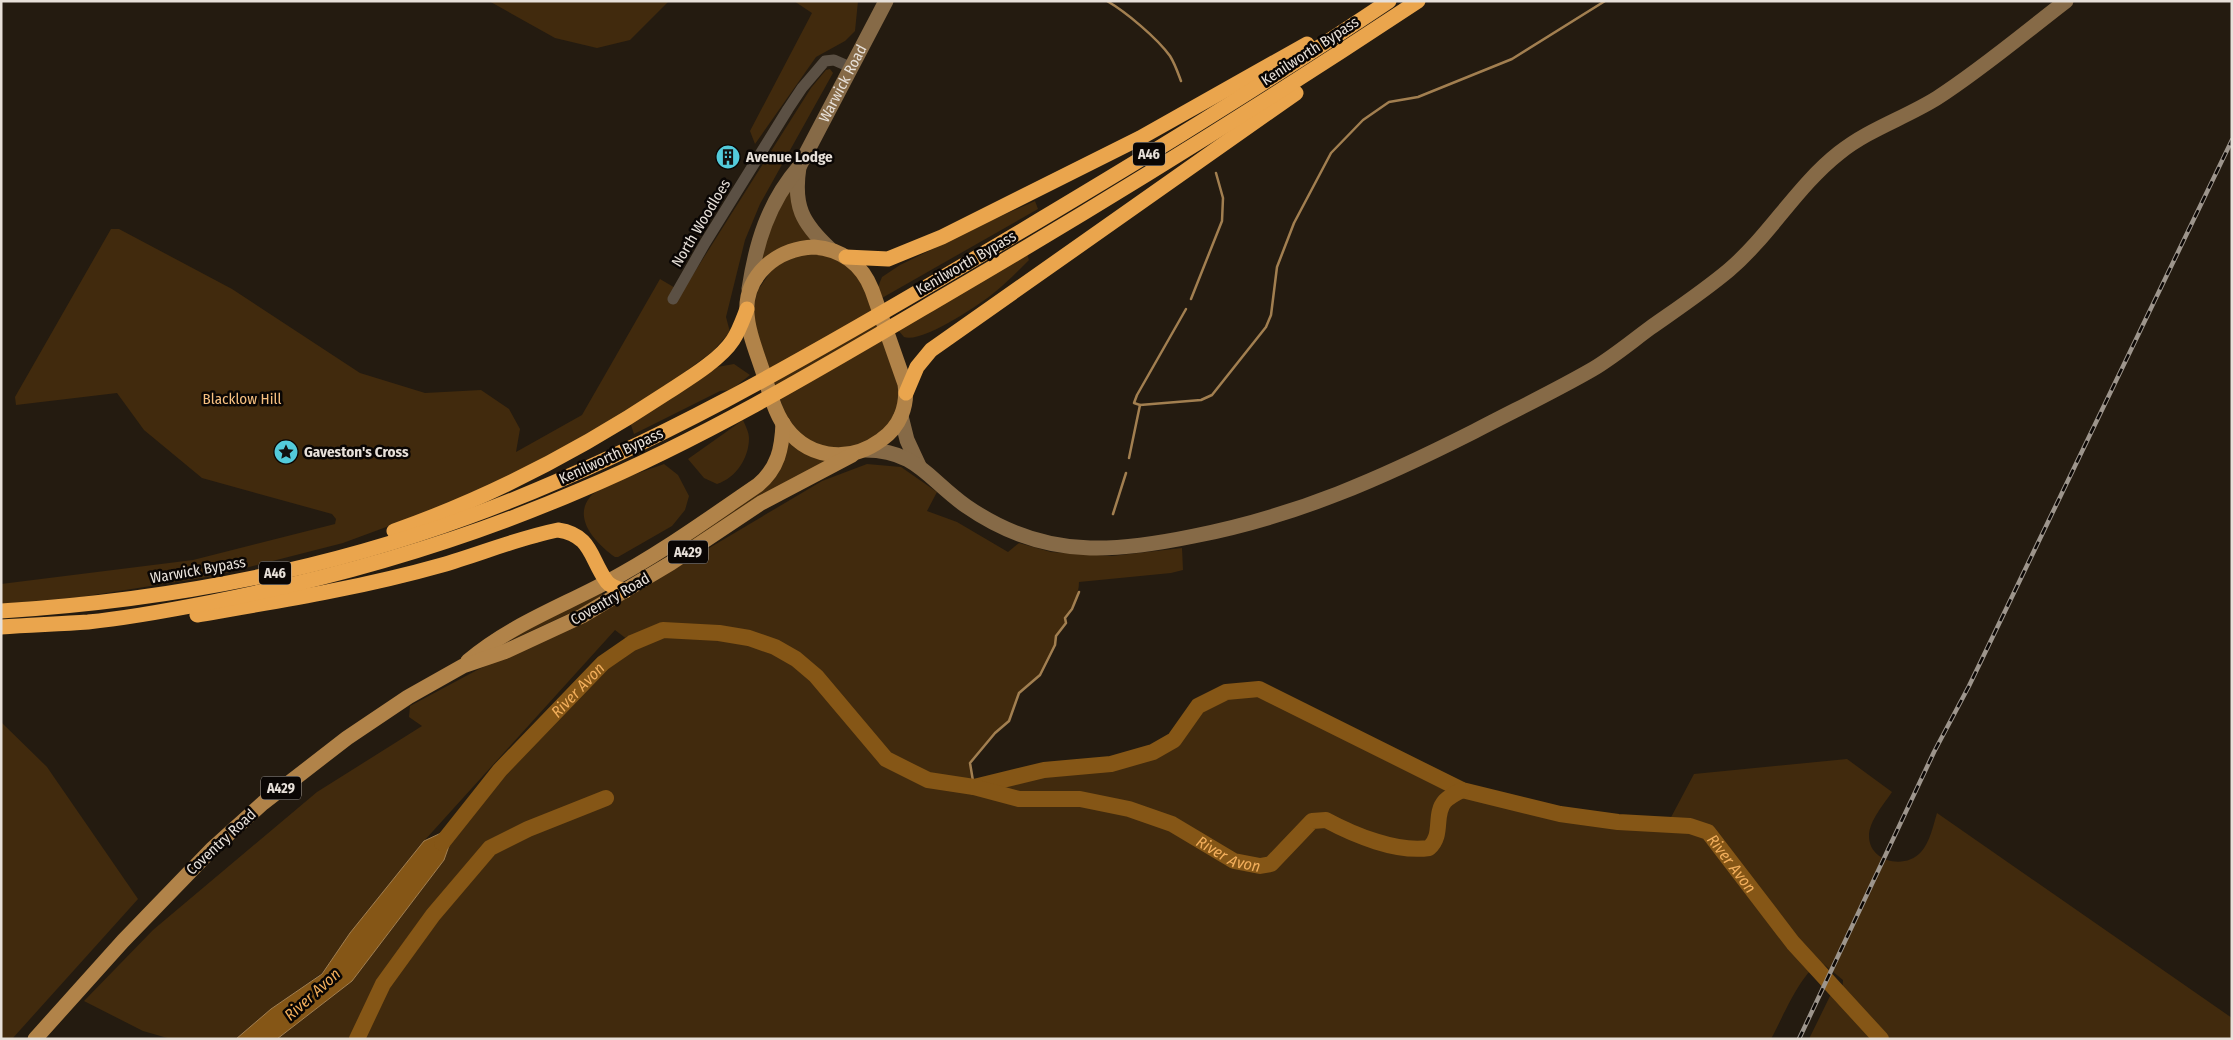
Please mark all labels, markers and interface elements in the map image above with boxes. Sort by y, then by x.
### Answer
street label: Kenilworth Bypass [1258,13,1362,89]
street label: Warwick Road [815,42,870,125]
road number: A46 [1133,142,1165,166]
building icon: Avenue Lodge [715,144,741,170]
place label: Avenue Lodge [745,148,833,166]
street label: North Woodloes [668,176,734,270]
street label: Kenilworth Bypass [913,227,1019,299]
park label: Blacklow Hill [203,390,281,408]
street label: Kenilworth Bypass [556,424,666,488]
place icon: Gaveston's Cross [273,439,299,465]
place label: Gaveston's Cross [304,443,409,461]
road number: A429 [668,540,708,564]
street label: Warwick Bypass [149,553,247,587]
road number: A46 [259,562,291,584]
street label: Coventry Road [567,569,653,629]
water label: River Avon [547,658,609,721]
road number: A429 [261,776,301,800]
street label: Coventry Road [182,805,260,879]
water label: River Avon [1703,831,1760,897]
water label: River Avon [1193,832,1262,876]
water label: River Avon [280,964,344,1024]

